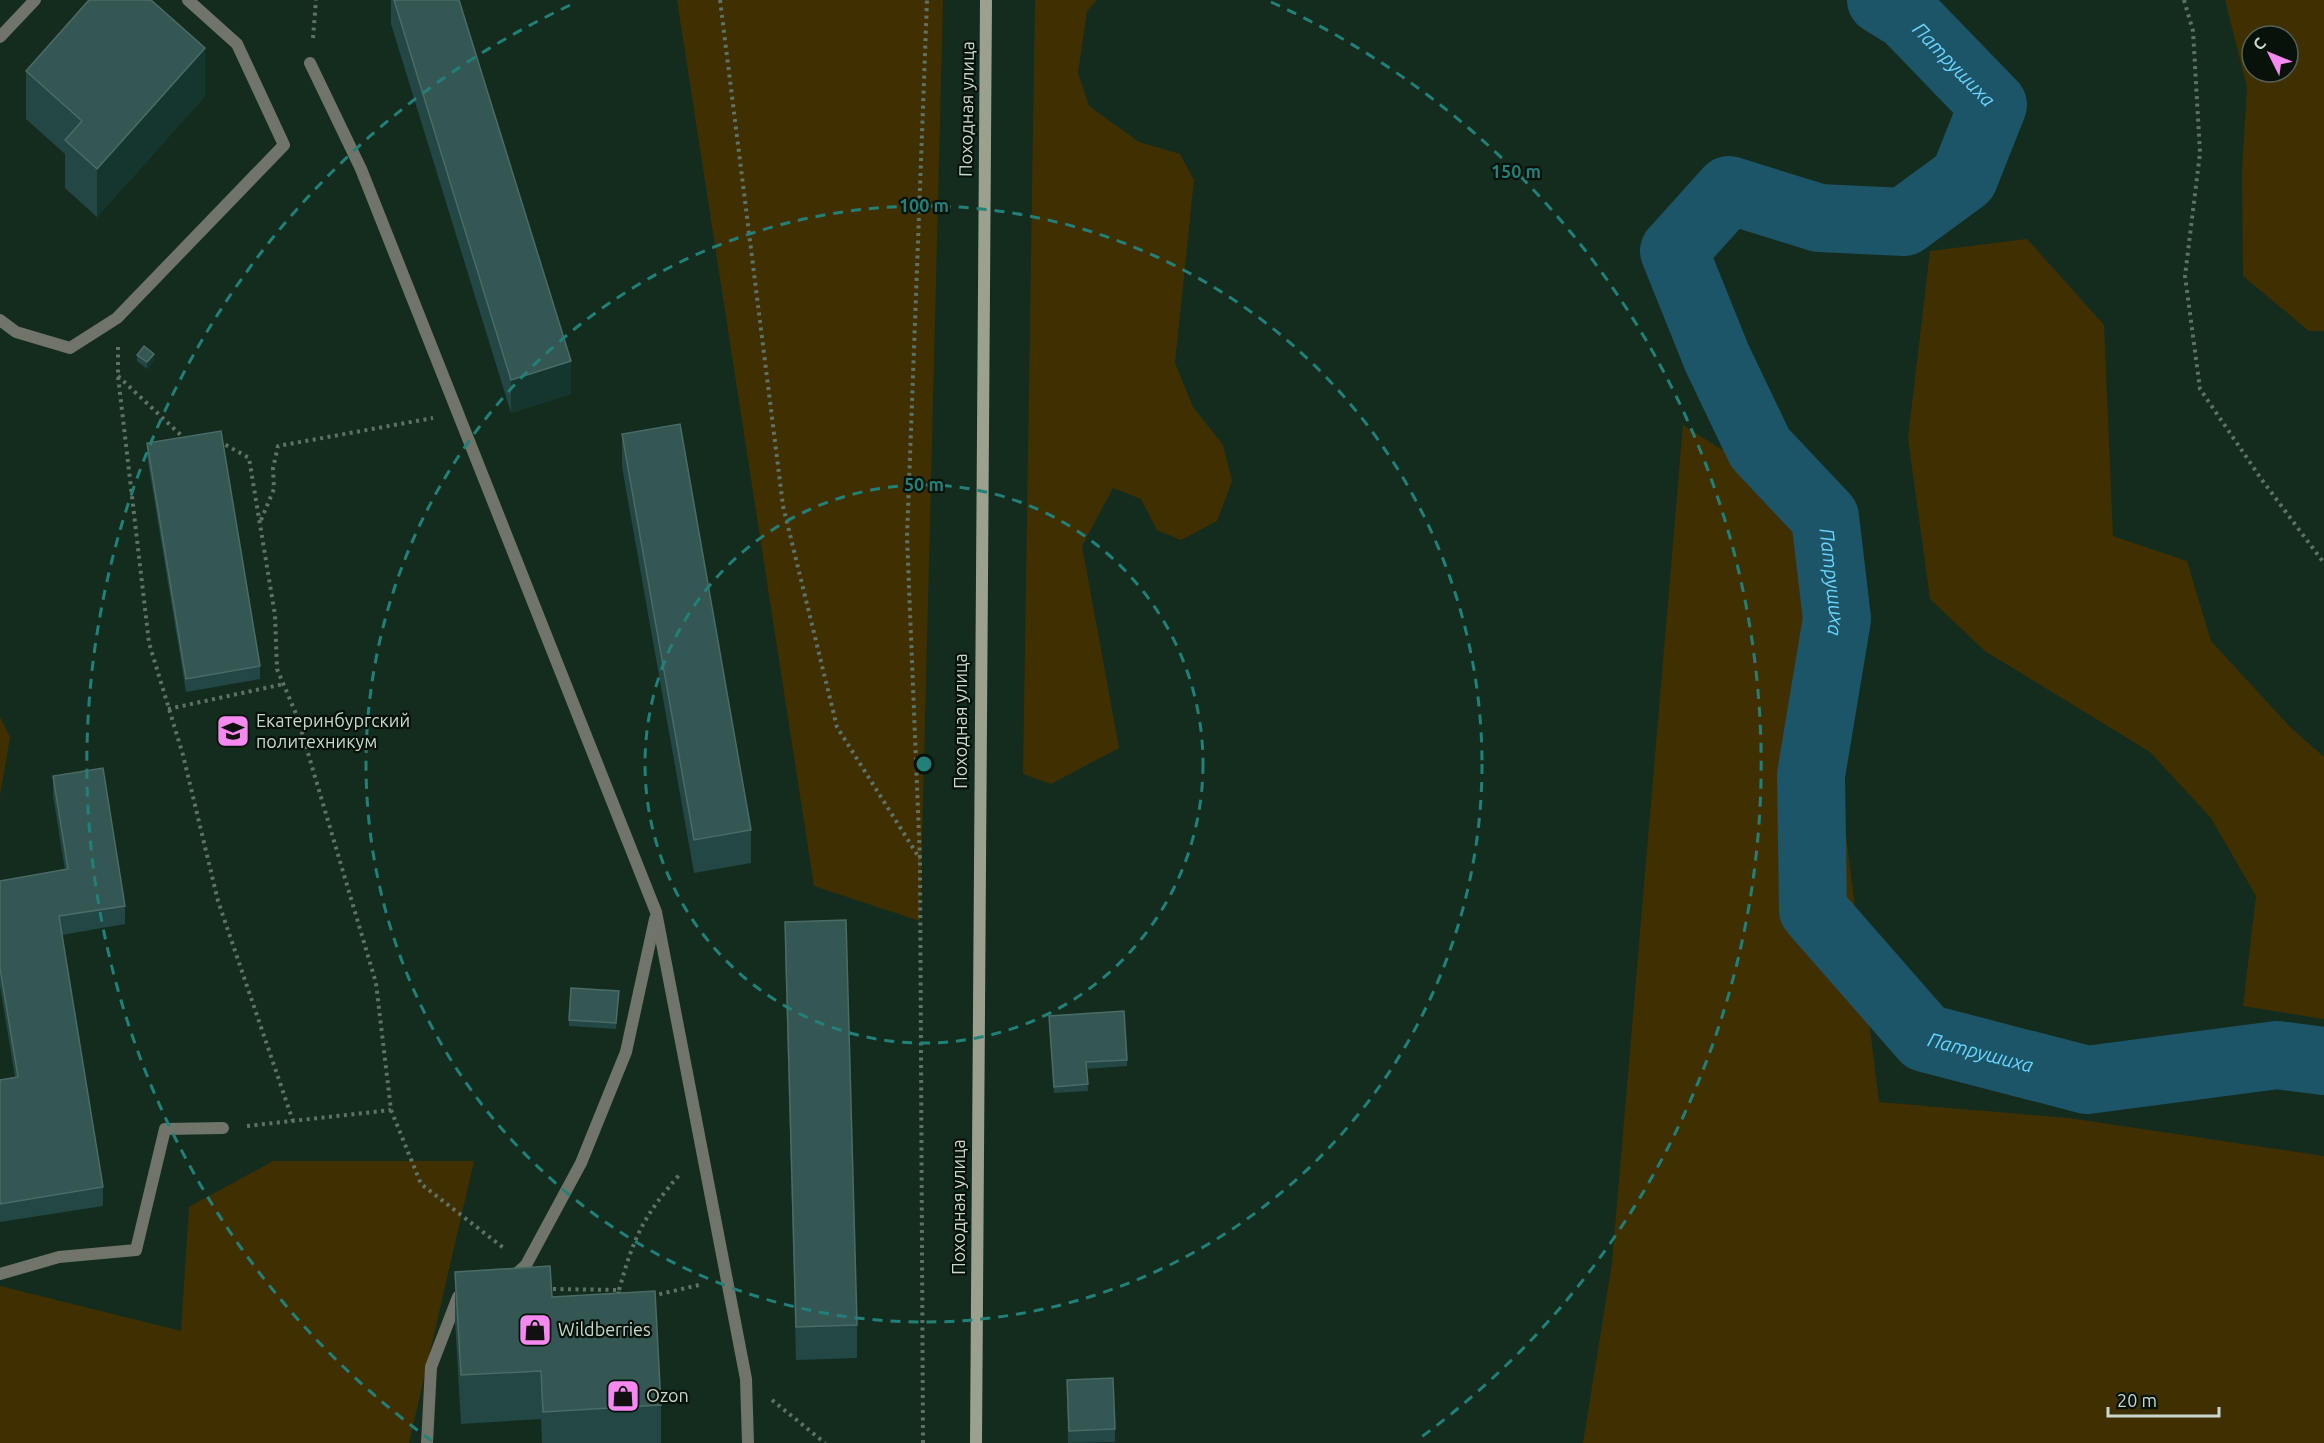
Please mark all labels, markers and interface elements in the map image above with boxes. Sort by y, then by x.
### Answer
water label: Патрушиха [1908,17,2000,111]
north arrow [2240,24,2300,84]
text: С [2249,34,2269,54]
street label: Походная улица [955,41,977,177]
text: 150 m [1491,161,1541,181]
text: 100 m [899,195,949,215]
text: 50 m [904,474,944,494]
water label: Патрушиха [1815,527,1850,638]
street label: Походная улица [950,653,970,789]
place label: Екатеринбургский политехникум [256,710,410,751]
school or university icon: Екатеринбургский политехникум [215,713,251,749]
centre of rings [914,754,934,774]
water label: Патрушиха [1926,1027,2036,1077]
street label: Походная улица [948,1139,968,1275]
shop icon: Wildberries [517,1312,553,1348]
place label: Wildberries [558,1319,651,1339]
shop icon: Ozon [605,1378,641,1414]
scale bar [2108,1380,2219,1418]
place label: Ozon [646,1385,689,1405]
text: 20 m [2117,1390,2157,1410]

